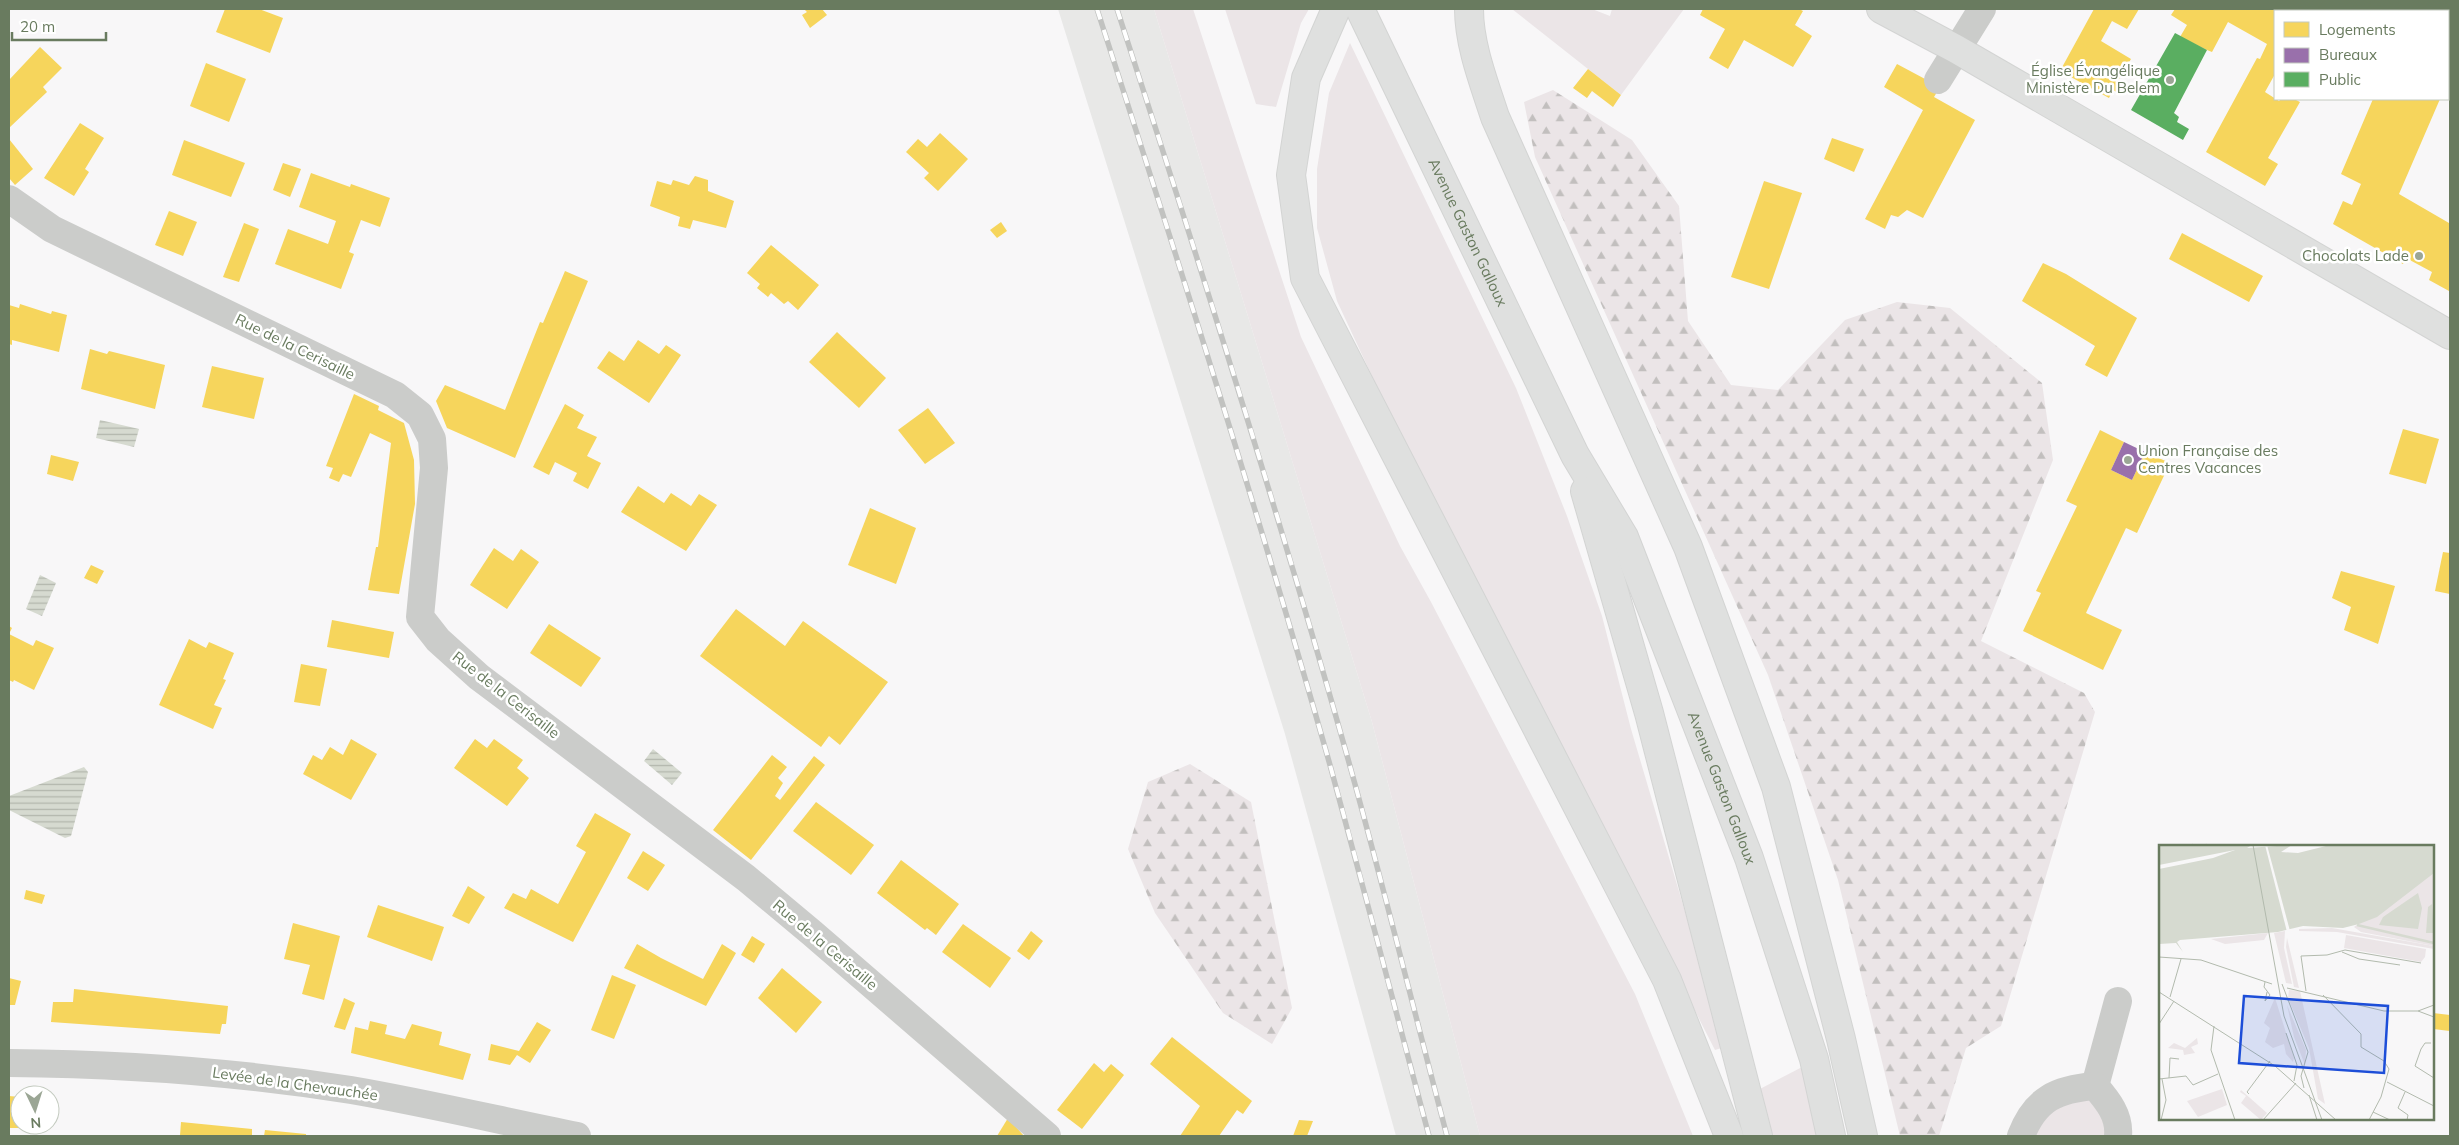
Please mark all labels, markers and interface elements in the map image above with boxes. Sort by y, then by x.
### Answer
scale bar [12,10,106,42]
legend [2274,10,2449,100]
text: 20 m [20,17,55,36]
text: Logements [2319,20,2396,39]
text: Bureaux [2319,45,2377,64]
place label: Église Évangélique Ministère Du Belem [2026,61,2160,97]
text: Public [2319,70,2361,89]
marker: Église Évangélique Ministère Du Belem [2164,74,2176,86]
street label: Avenue Gaston Galloux [1424,155,1512,309]
place label: Chocolats Lade [2302,246,2409,265]
marker: Chocolats Lade [2413,250,2425,262]
street label: Rue de la Cerisaille [232,309,358,384]
place label: Union Française des Centres Vacances [2138,441,2278,477]
marker: Union Française des Centres Vacances [2122,454,2134,466]
street label: Rue de la Cerisaille [449,647,564,742]
street label: Avenue Gaston Galloux [1684,709,1760,867]
inset map [2159,845,2434,1120]
street label: Rue de la Cerisaille [769,895,882,994]
street label: Levée de la Chevauchée [211,1062,379,1105]
north arrow [10,1085,60,1135]
text: N [30,1114,42,1132]

